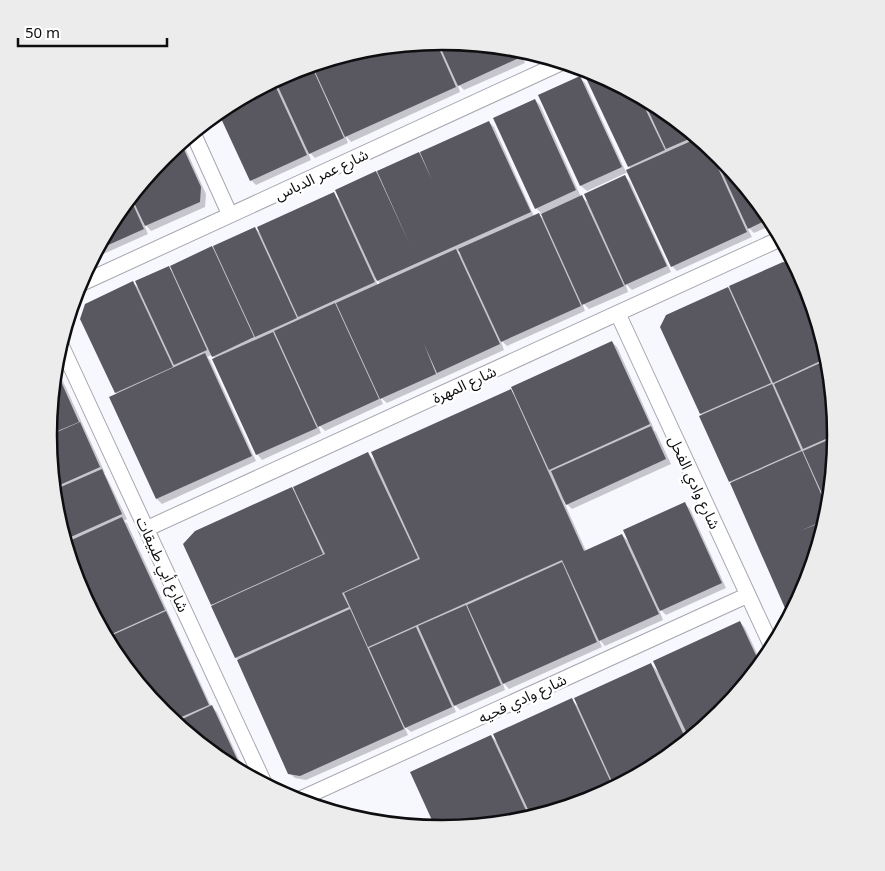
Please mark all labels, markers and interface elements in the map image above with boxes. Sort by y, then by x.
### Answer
scale bar [18,15,166,47]
text: 50 m [25,22,60,42]
street label: شارع عمر الدباس [271,143,373,207]
street label: شارع المهرة [429,360,501,410]
street label: شارع وادي الفحل [662,432,726,534]
street label: شارع أبي طبيقات [129,513,194,616]
street label: شارع وادي فحيه [475,669,571,730]

